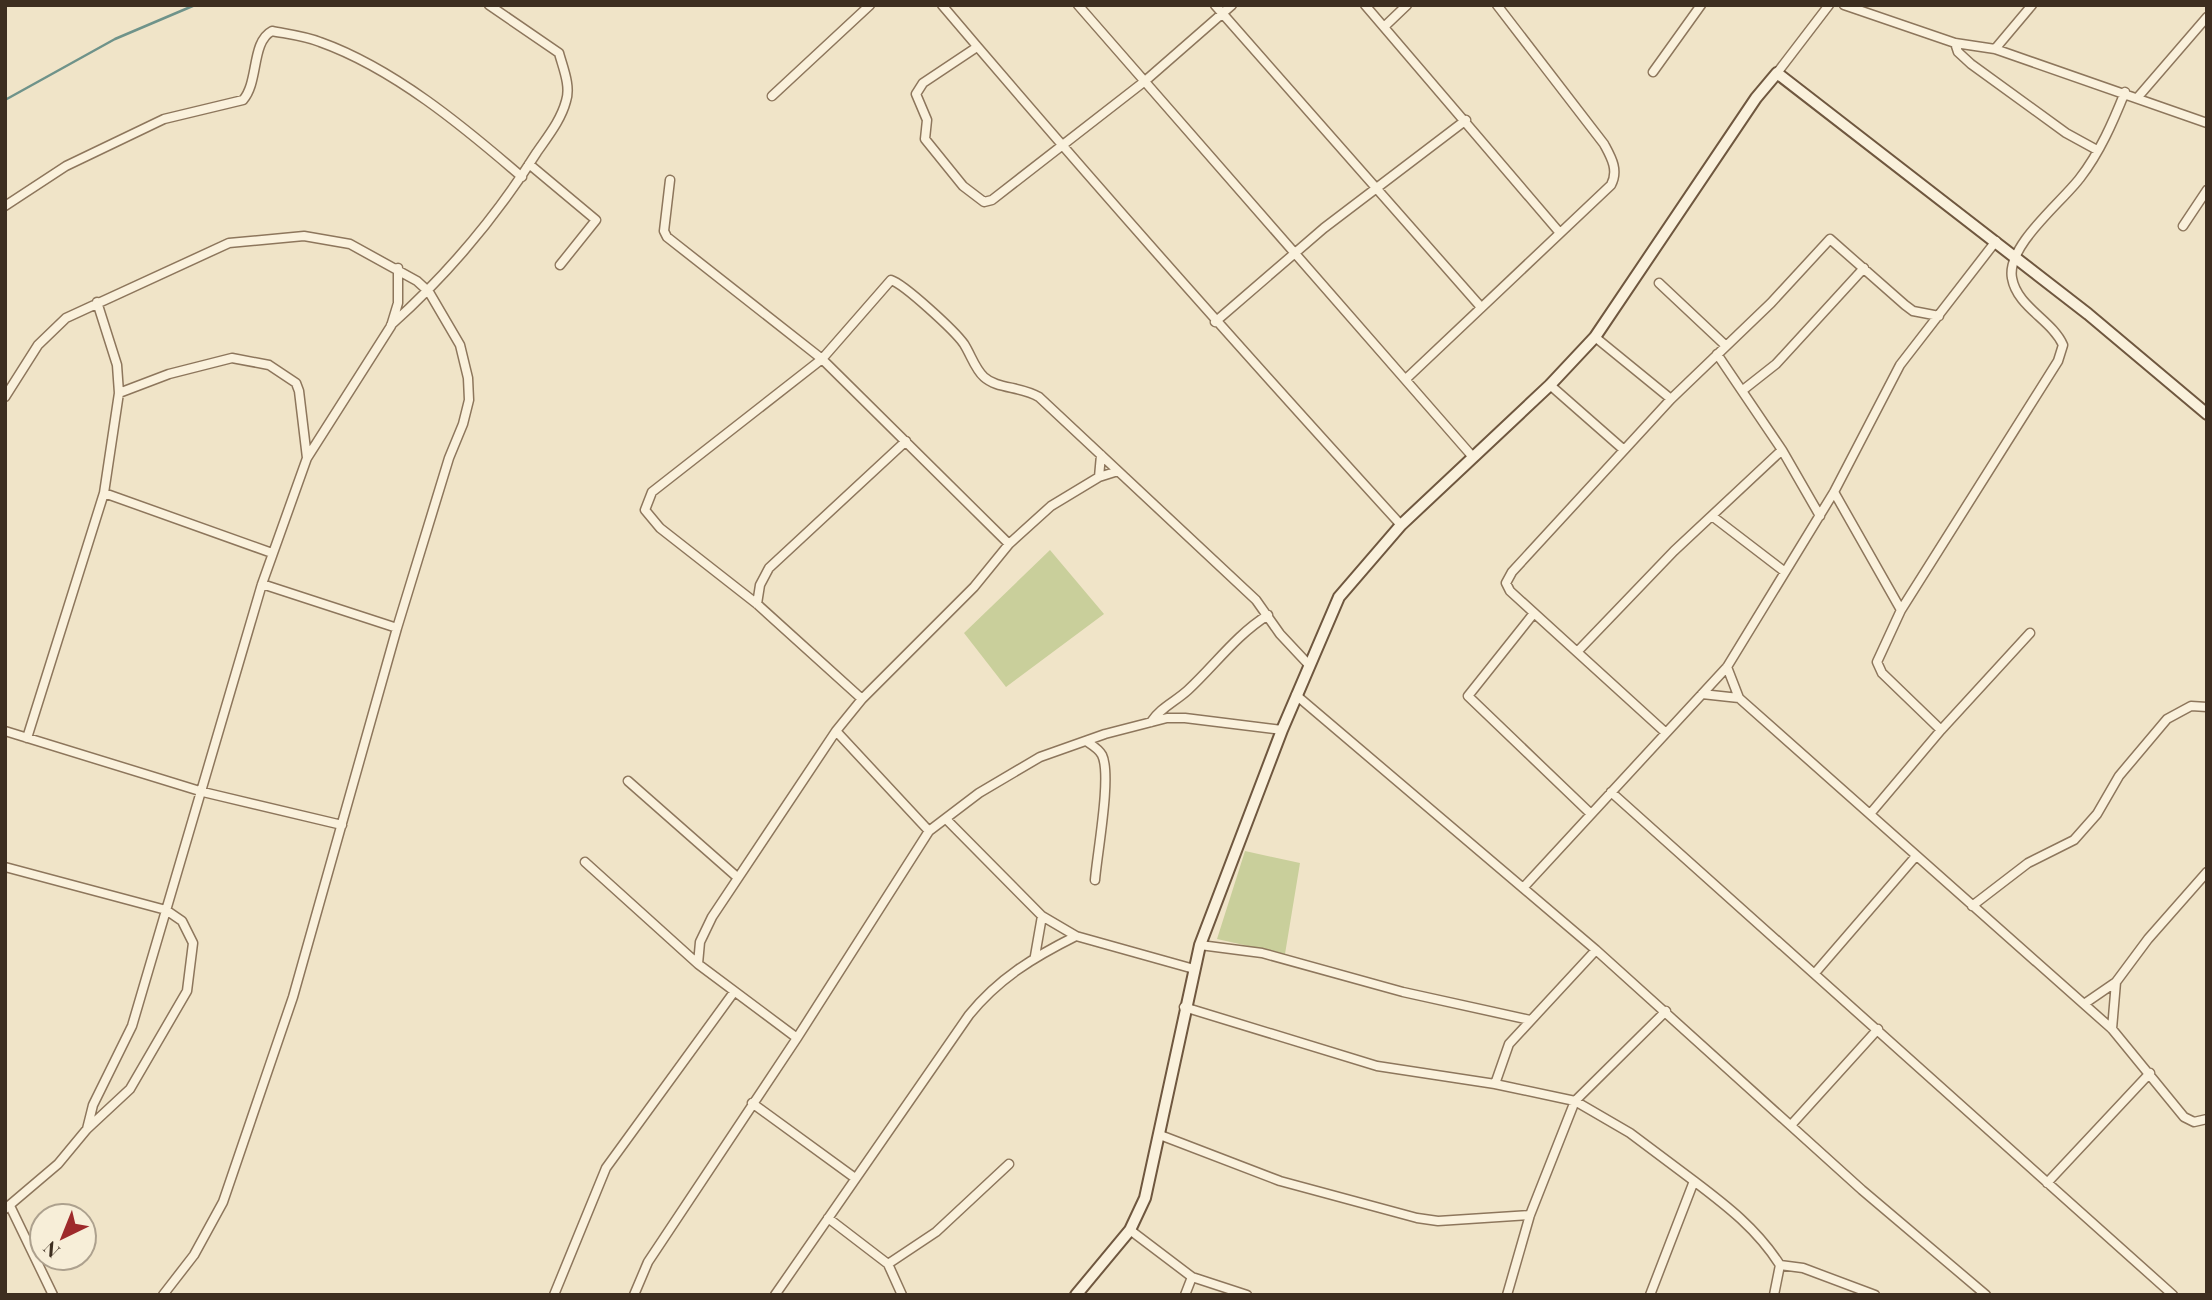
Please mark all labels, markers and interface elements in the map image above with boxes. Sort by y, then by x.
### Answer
north arrow [28,1202,98,1272]
text: N [37,1236,65,1264]

